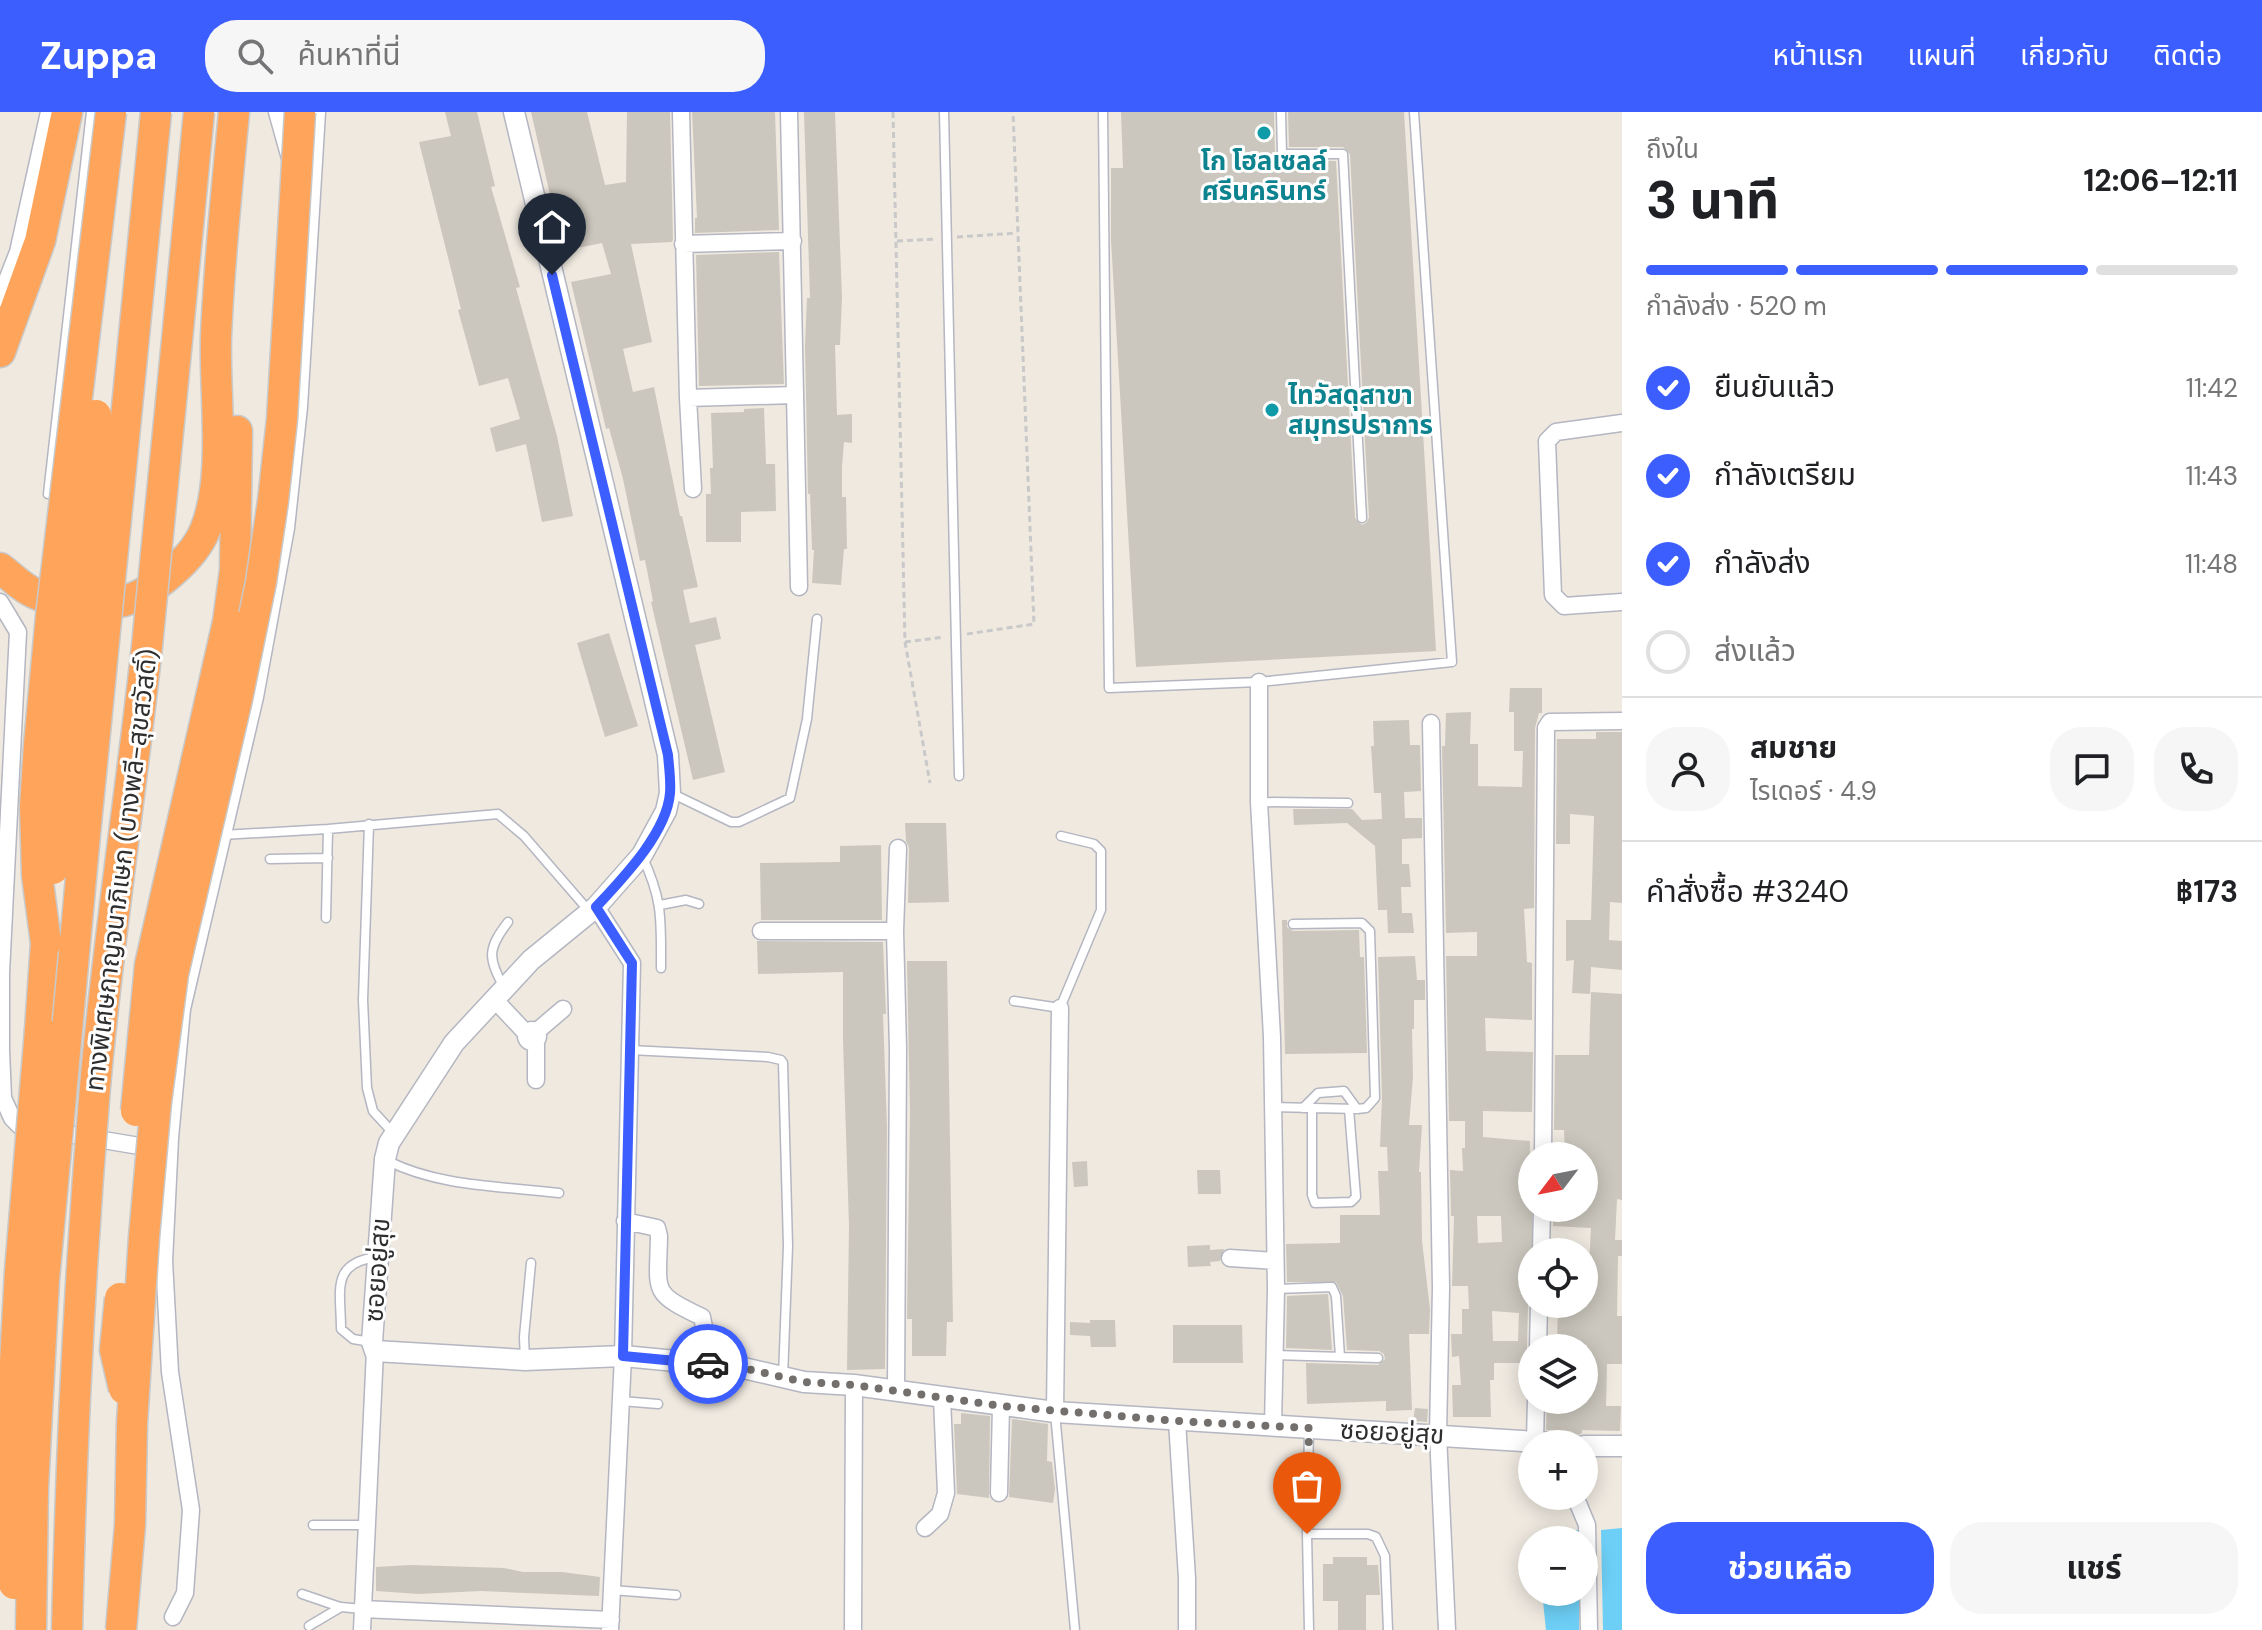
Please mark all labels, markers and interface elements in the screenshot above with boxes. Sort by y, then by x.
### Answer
search box [205,20,765,92]
text: Zuppa [40,31,157,81]
icon: search [233,34,277,78]
text: ค้นหาที่นี่ [297,35,401,74]
text: หน้าแรก [1773,37,1864,74]
text: แผนที่ [1908,37,1976,74]
text: เกี่ยวกับ [2020,37,2109,74]
text: ติดต่อ [2153,37,2222,74]
marker: โก โฮลเซลล์ ศรีนครินทร์ [1255,124,1273,142]
text: ถึงใน [1646,132,1699,166]
place label: โก โฮลเซลล์ ศรีนครินทร์ [1201,144,1327,208]
text: 12:06–12:11 [2083,161,2238,200]
text: 3 นาที [1646,166,1779,234]
pin [518,193,586,275]
icon: home [530,205,574,249]
text: กำลังส่ง · 520 m [1646,289,1827,323]
icon: check [1646,366,1690,410]
text: ยืนยันแล้ว [1714,367,1835,406]
text: 11:42 [2186,371,2238,405]
place label: ไทวัสดุสาขา สมุทรปราการ [1288,378,1433,442]
marker: ไทวัสดุสาขา สมุทรปราการ [1263,401,1281,419]
icon: check [1646,454,1690,498]
text: กำลังเตรียม [1714,455,1856,494]
text: 11:43 [2185,459,2238,493]
icon: check [1646,542,1690,586]
text: กำลังส่ง [1714,543,1811,582]
text: 11:48 [2185,547,2238,581]
text: ส่งแล้ว [1714,631,1796,670]
street label: ทางพิเศษกาญจนาภิเษก (บางพลี-สุขสวัสดิ์) [77,647,165,1093]
button: person [1646,727,1730,811]
button: chat [2050,727,2134,811]
button: phone [2154,727,2238,811]
text: สมชาย [1750,728,1837,767]
text: ไรเดอร์ · 4.9 [1750,774,1877,808]
text: คำสั่งซื้อ #3240 [1646,872,1849,911]
text: ฿173 [2176,872,2238,911]
north arrow [1518,1142,1598,1222]
map controls [1518,1142,1598,1606]
street label: ซอยอยู่สุข [356,1217,398,1323]
button: locate [1518,1238,1598,1318]
courier [668,1324,748,1404]
button: layers [1518,1334,1598,1414]
icon: car [686,1342,730,1386]
street label: ซอยอยู่สุข [1339,1412,1445,1452]
button: + [1518,1430,1598,1510]
pin [1273,1452,1341,1534]
icon: bag [1285,1464,1329,1508]
button: ช่วยเหลือ [1646,1522,1934,1614]
button: แชร์ [1950,1522,2238,1614]
button: − [1518,1526,1598,1606]

